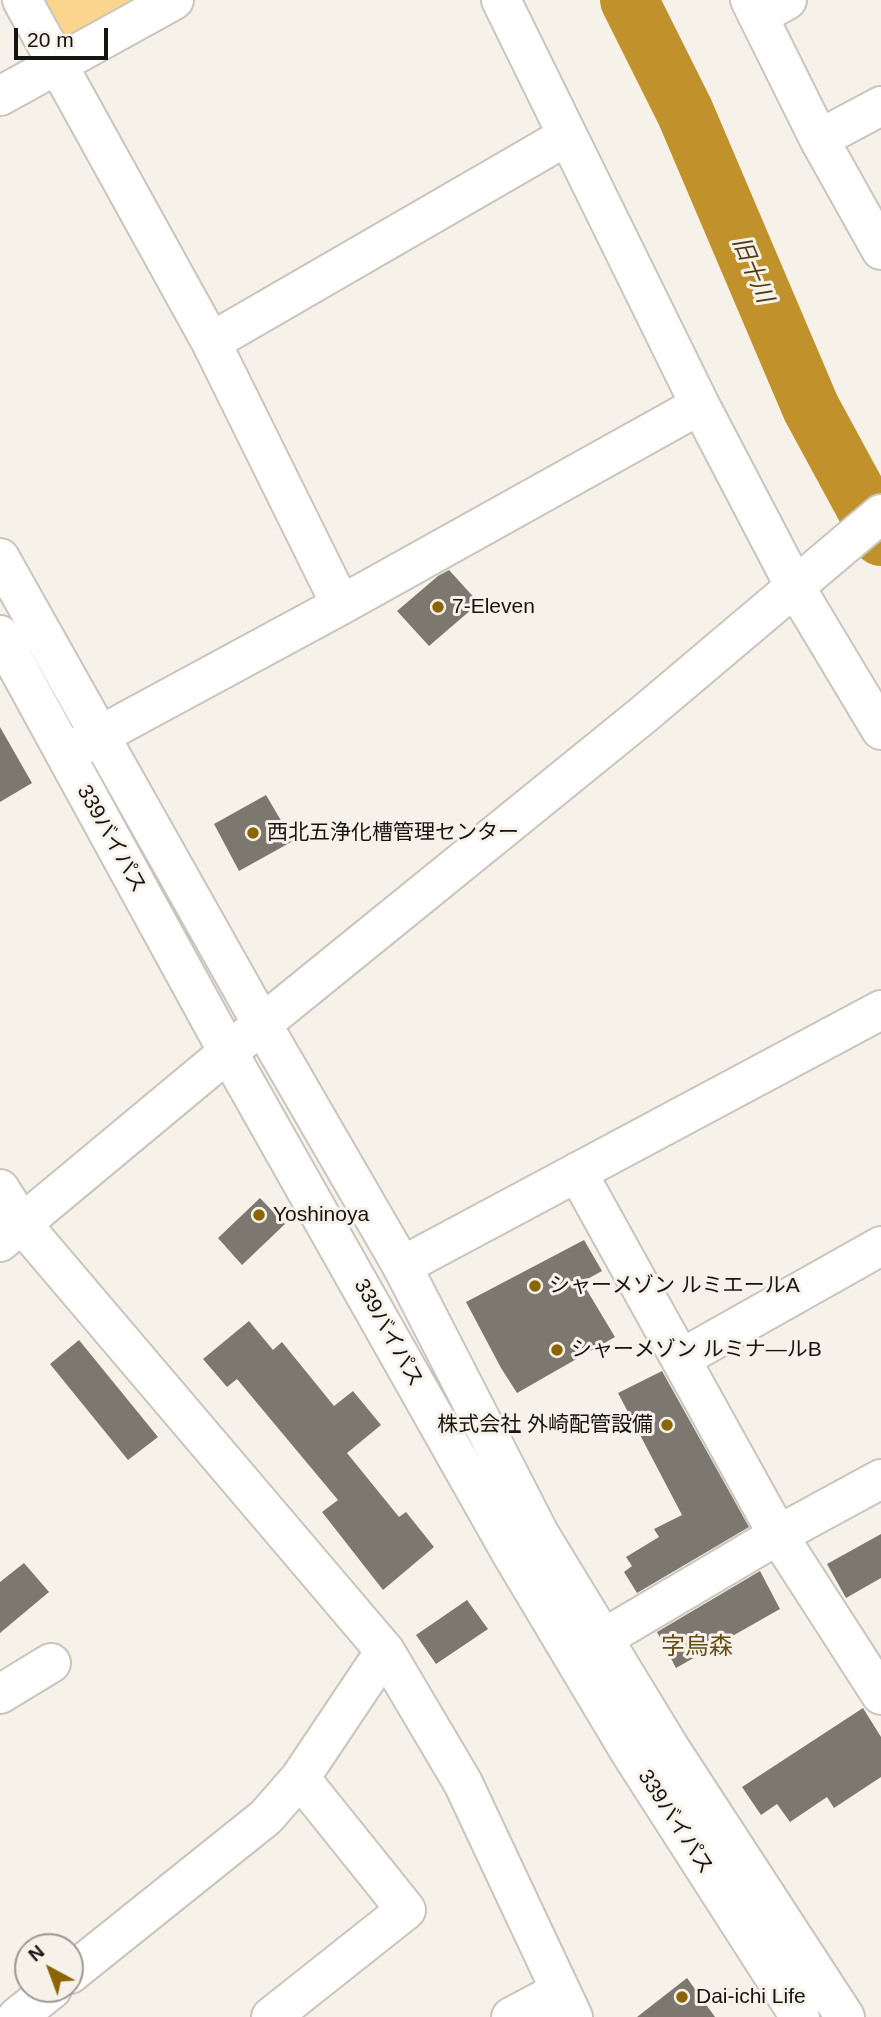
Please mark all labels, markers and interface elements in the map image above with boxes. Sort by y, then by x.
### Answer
scale bar [18,14,112,58]
text: 20 m [27,28,74,51]
water label: 旧十川 [726,233,778,307]
place label: 7-Eleven [452,594,535,620]
marker: 7-Eleven [430,599,446,615]
street label: 339バイパス [71,781,151,897]
place label: 西北五浄化槽管理センター [267,820,519,846]
marker: 西北五浄化槽管理センター [245,825,261,841]
place label: Yoshinoya [273,1202,369,1228]
marker: Yoshinoya [251,1207,267,1223]
place label: シャーメゾン ルミエールA [549,1273,800,1299]
street label: 339バイパス [348,1275,428,1391]
marker: シャーメゾン ルミエールA [527,1278,543,1294]
place label: シャーメゾン ルミナ―ルB [571,1337,822,1363]
marker: シャーメゾン ルミナ―ルB [549,1342,565,1358]
place label: 株式会社 外崎配管設備 [437,1412,653,1438]
marker: 株式会社 外崎配管設備 [659,1417,675,1433]
district label: 字烏森 [661,1633,733,1661]
street label: 339バイパス [632,1765,718,1879]
north arrow [14,1933,84,2003]
text: N [24,1941,48,1966]
place label: Dai-ichi Life [696,1984,806,2010]
marker: Dai-ichi Life [674,1989,690,2005]

